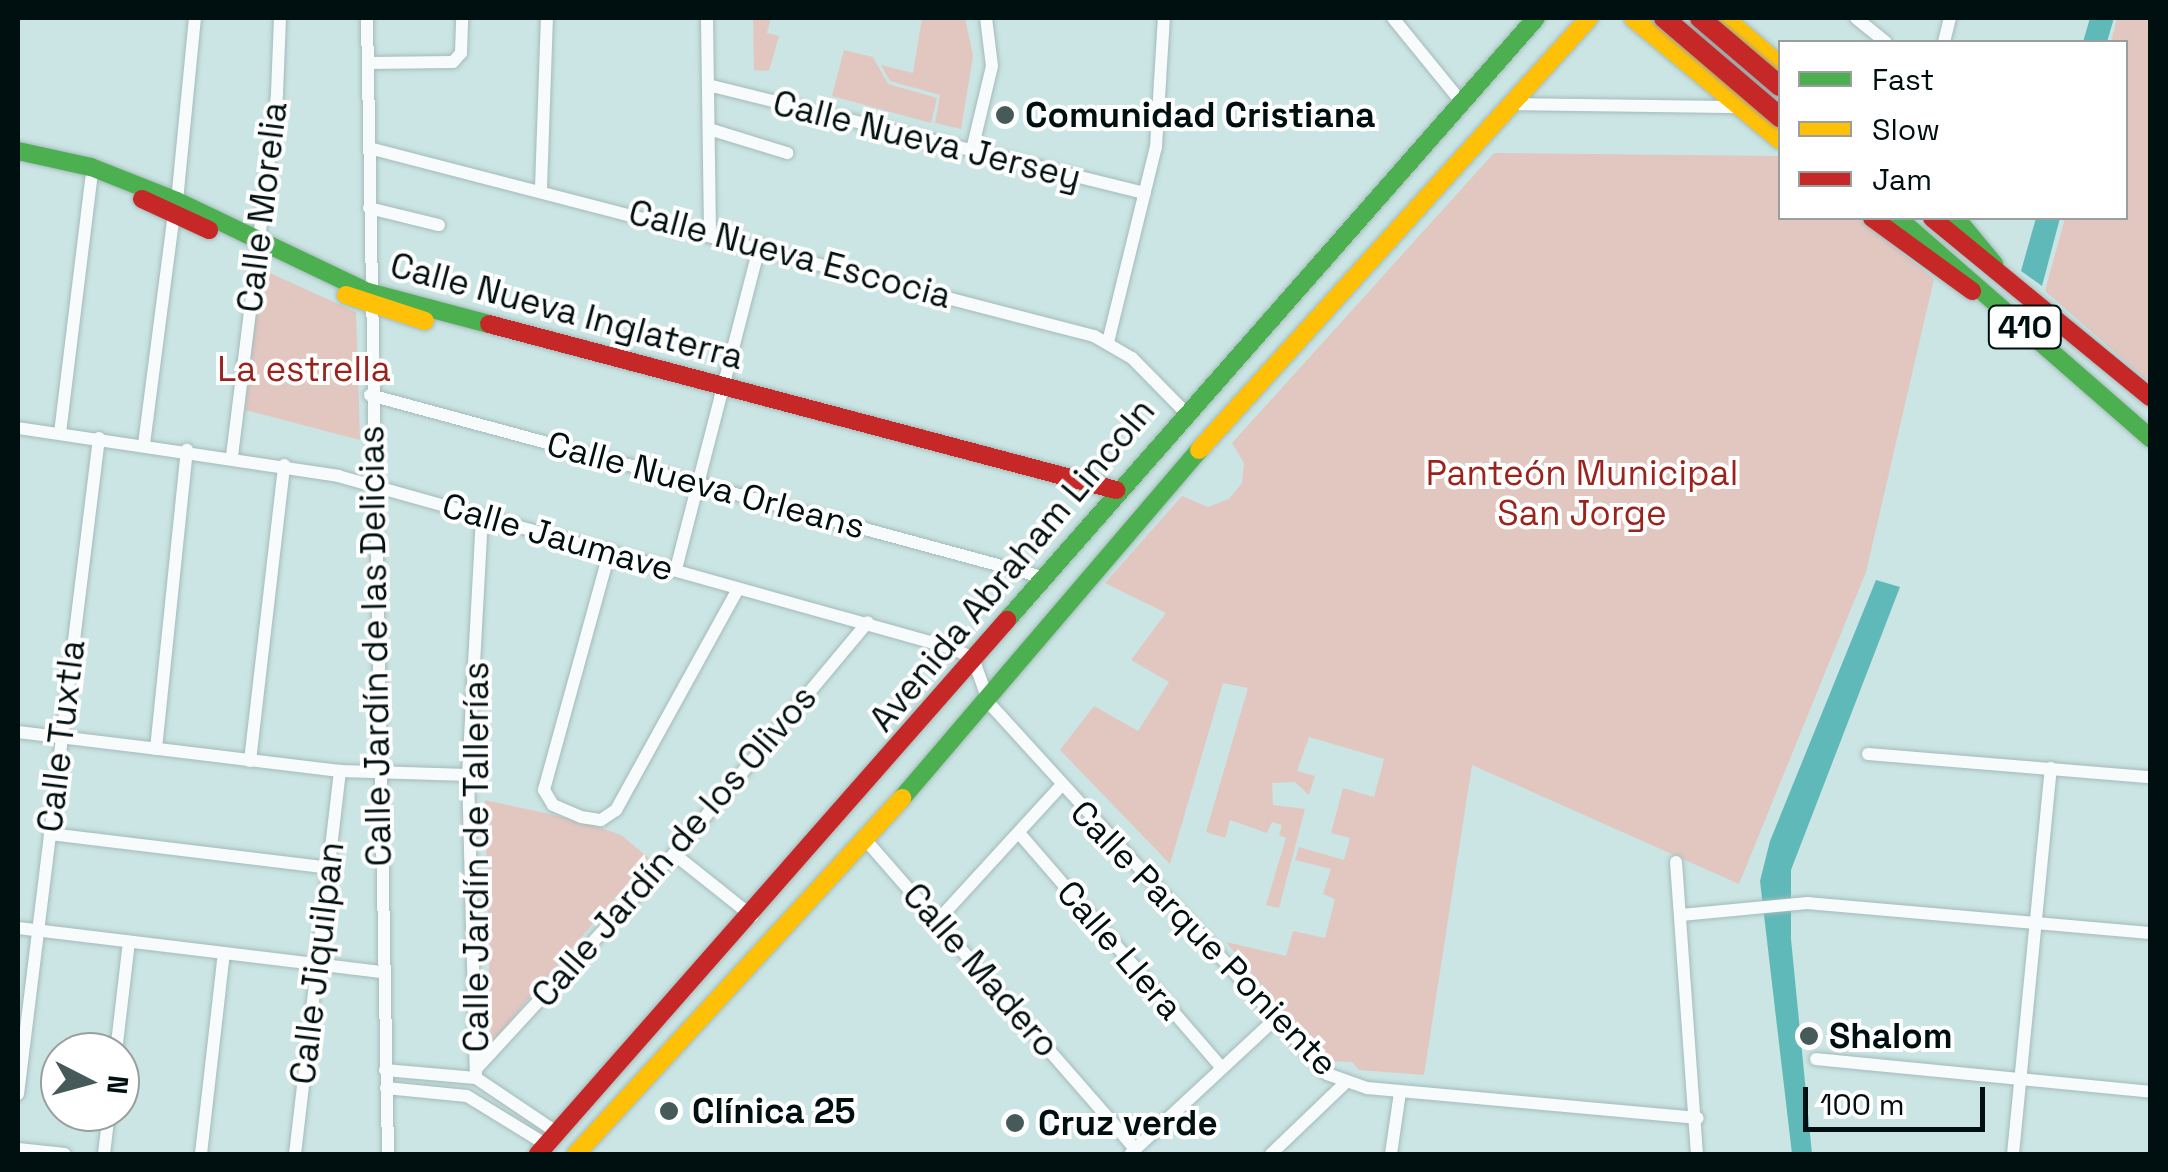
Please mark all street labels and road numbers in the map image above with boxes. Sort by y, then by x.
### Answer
street label: Calle Nueva Jersey [769,81,1085,199]
street label: Calle Morelia [228,99,296,315]
street label: Calle Nueva Escocia [624,191,956,317]
street label: Calle Nueva Inglaterra [386,244,748,378]
road number: 410 [1988,300,2062,354]
street label: Avenida Abraham Lincoln [860,390,1164,740]
street label: Calle Nueva Orleans [542,422,870,548]
street label: Calle Jardín de las Delicias [350,425,400,867]
street label: Calle Jaumave [438,484,678,590]
street label: Calle Tuxtla [28,637,94,835]
street label: Calle Jardín de Tallerías [455,661,497,1053]
street label: Calle Jardín de los Olivos [523,677,825,1015]
street label: Calle Parque Poniente [1062,792,1346,1084]
street label: Calle Jiquilpan [281,839,353,1087]
street label: Calle Llera [1048,872,1192,1028]
street label: Calle Madero [894,874,1068,1066]

